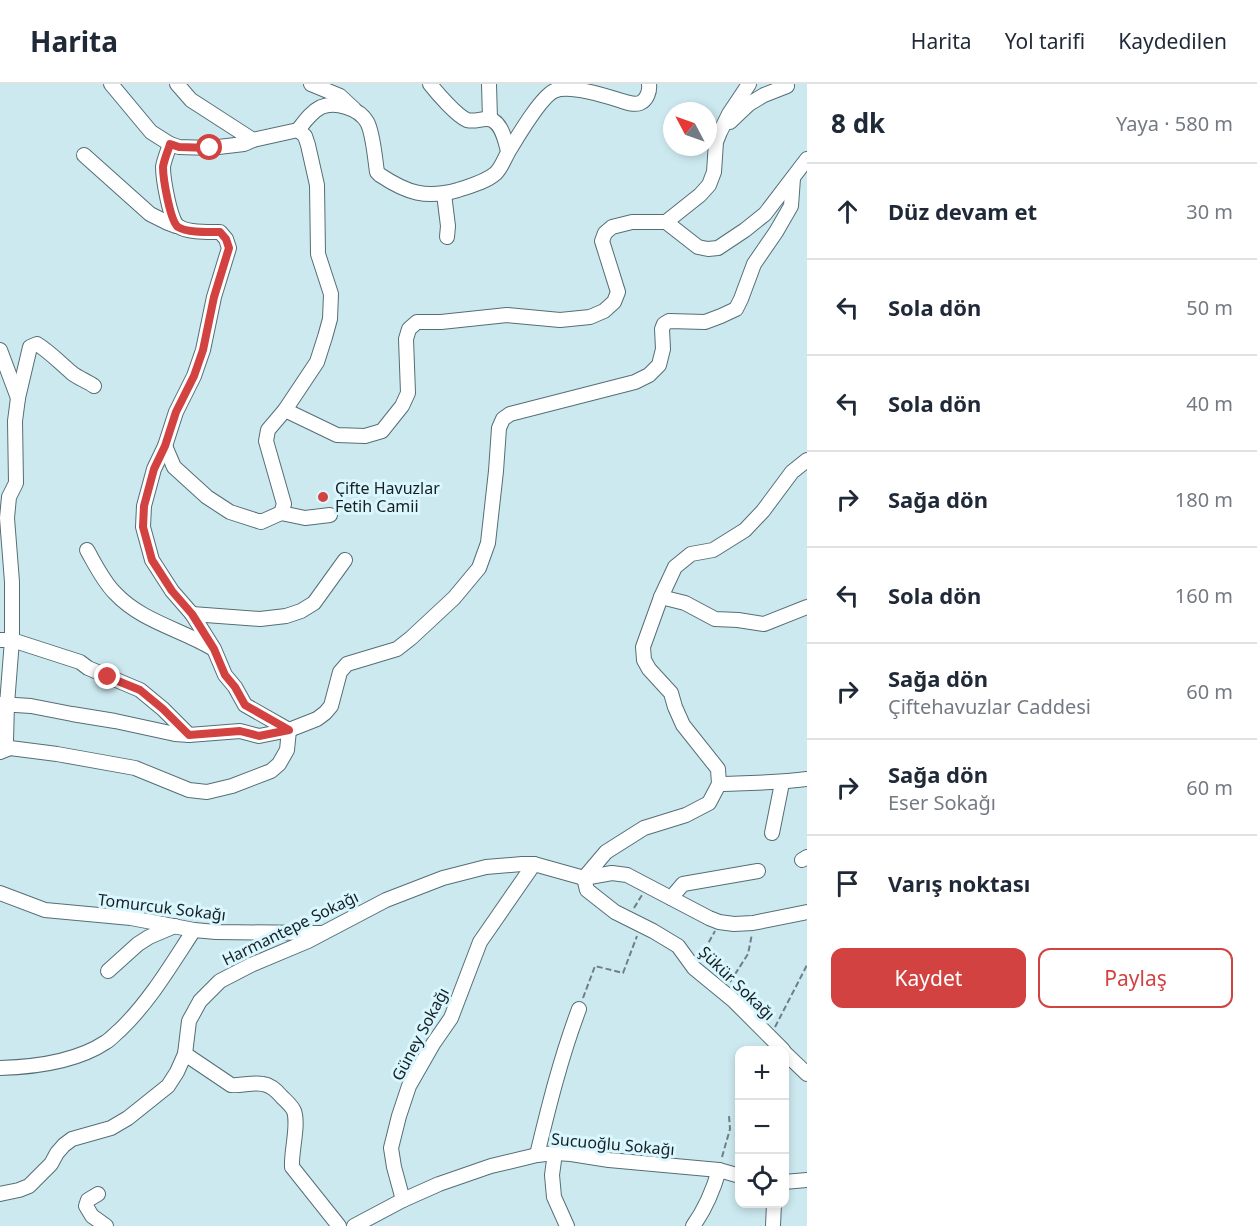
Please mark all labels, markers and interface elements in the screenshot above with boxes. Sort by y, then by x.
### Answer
text: Harita [30,22,118,60]
text: Harita [911,27,972,55]
text: Yol tarifi [1005,27,1085,55]
text: Kaydedilen [1118,27,1227,55]
north arrow [663,102,717,156]
text: 8 dk [831,105,885,141]
text: Yaya · 580 m [1116,110,1233,137]
route start [196,134,222,160]
icon: ahead [831,195,864,228]
text: Düz devam et [888,196,1037,226]
text: 30 m [1186,198,1233,225]
icon: left [831,291,864,324]
text: Sola dön [888,292,981,322]
text: 50 m [1186,294,1233,321]
icon: left [831,387,864,420]
text: Sola dön [888,388,981,418]
text: 40 m [1186,390,1233,417]
place label: Çifte Havuzlar Fetih Camii [335,477,440,517]
icon: right [831,483,864,516]
text: Sağa dön [888,484,988,514]
text: 180 m [1175,486,1233,513]
marker: Çifte Havuzlar Fetih Camii [316,490,330,504]
icon: left [831,579,864,612]
text: Sola dön [888,580,981,610]
text: 160 m [1175,582,1233,609]
route end [94,663,120,689]
text: Sağa dön [888,663,988,693]
icon: right [831,675,864,708]
text: 60 m [1186,678,1233,705]
text: Çiftehavuzlar Caddesi [888,693,1091,720]
text: Sağa dön [888,759,988,789]
icon: right [831,771,864,804]
text: 60 m [1186,774,1233,801]
text: Eser Sokağı [888,789,996,816]
icon: arrive [831,867,864,900]
text: Varış noktası [888,868,1030,898]
street label: Harmantepe Sokağı [218,885,362,971]
street label: Tomurcuk Sokağı [97,888,227,926]
street label: Şükür Sokağı [694,941,780,1025]
button: Kaydet [831,948,1026,1008]
button: Paylaş [1038,948,1233,1008]
street label: Güney Sokağı [386,984,454,1084]
map controls [735,1046,789,1208]
button: + [735,1046,789,1100]
button: − [735,1100,789,1154]
street label: Sucuoğlu Sokağı [550,1128,676,1160]
button: locate [735,1154,789,1208]

